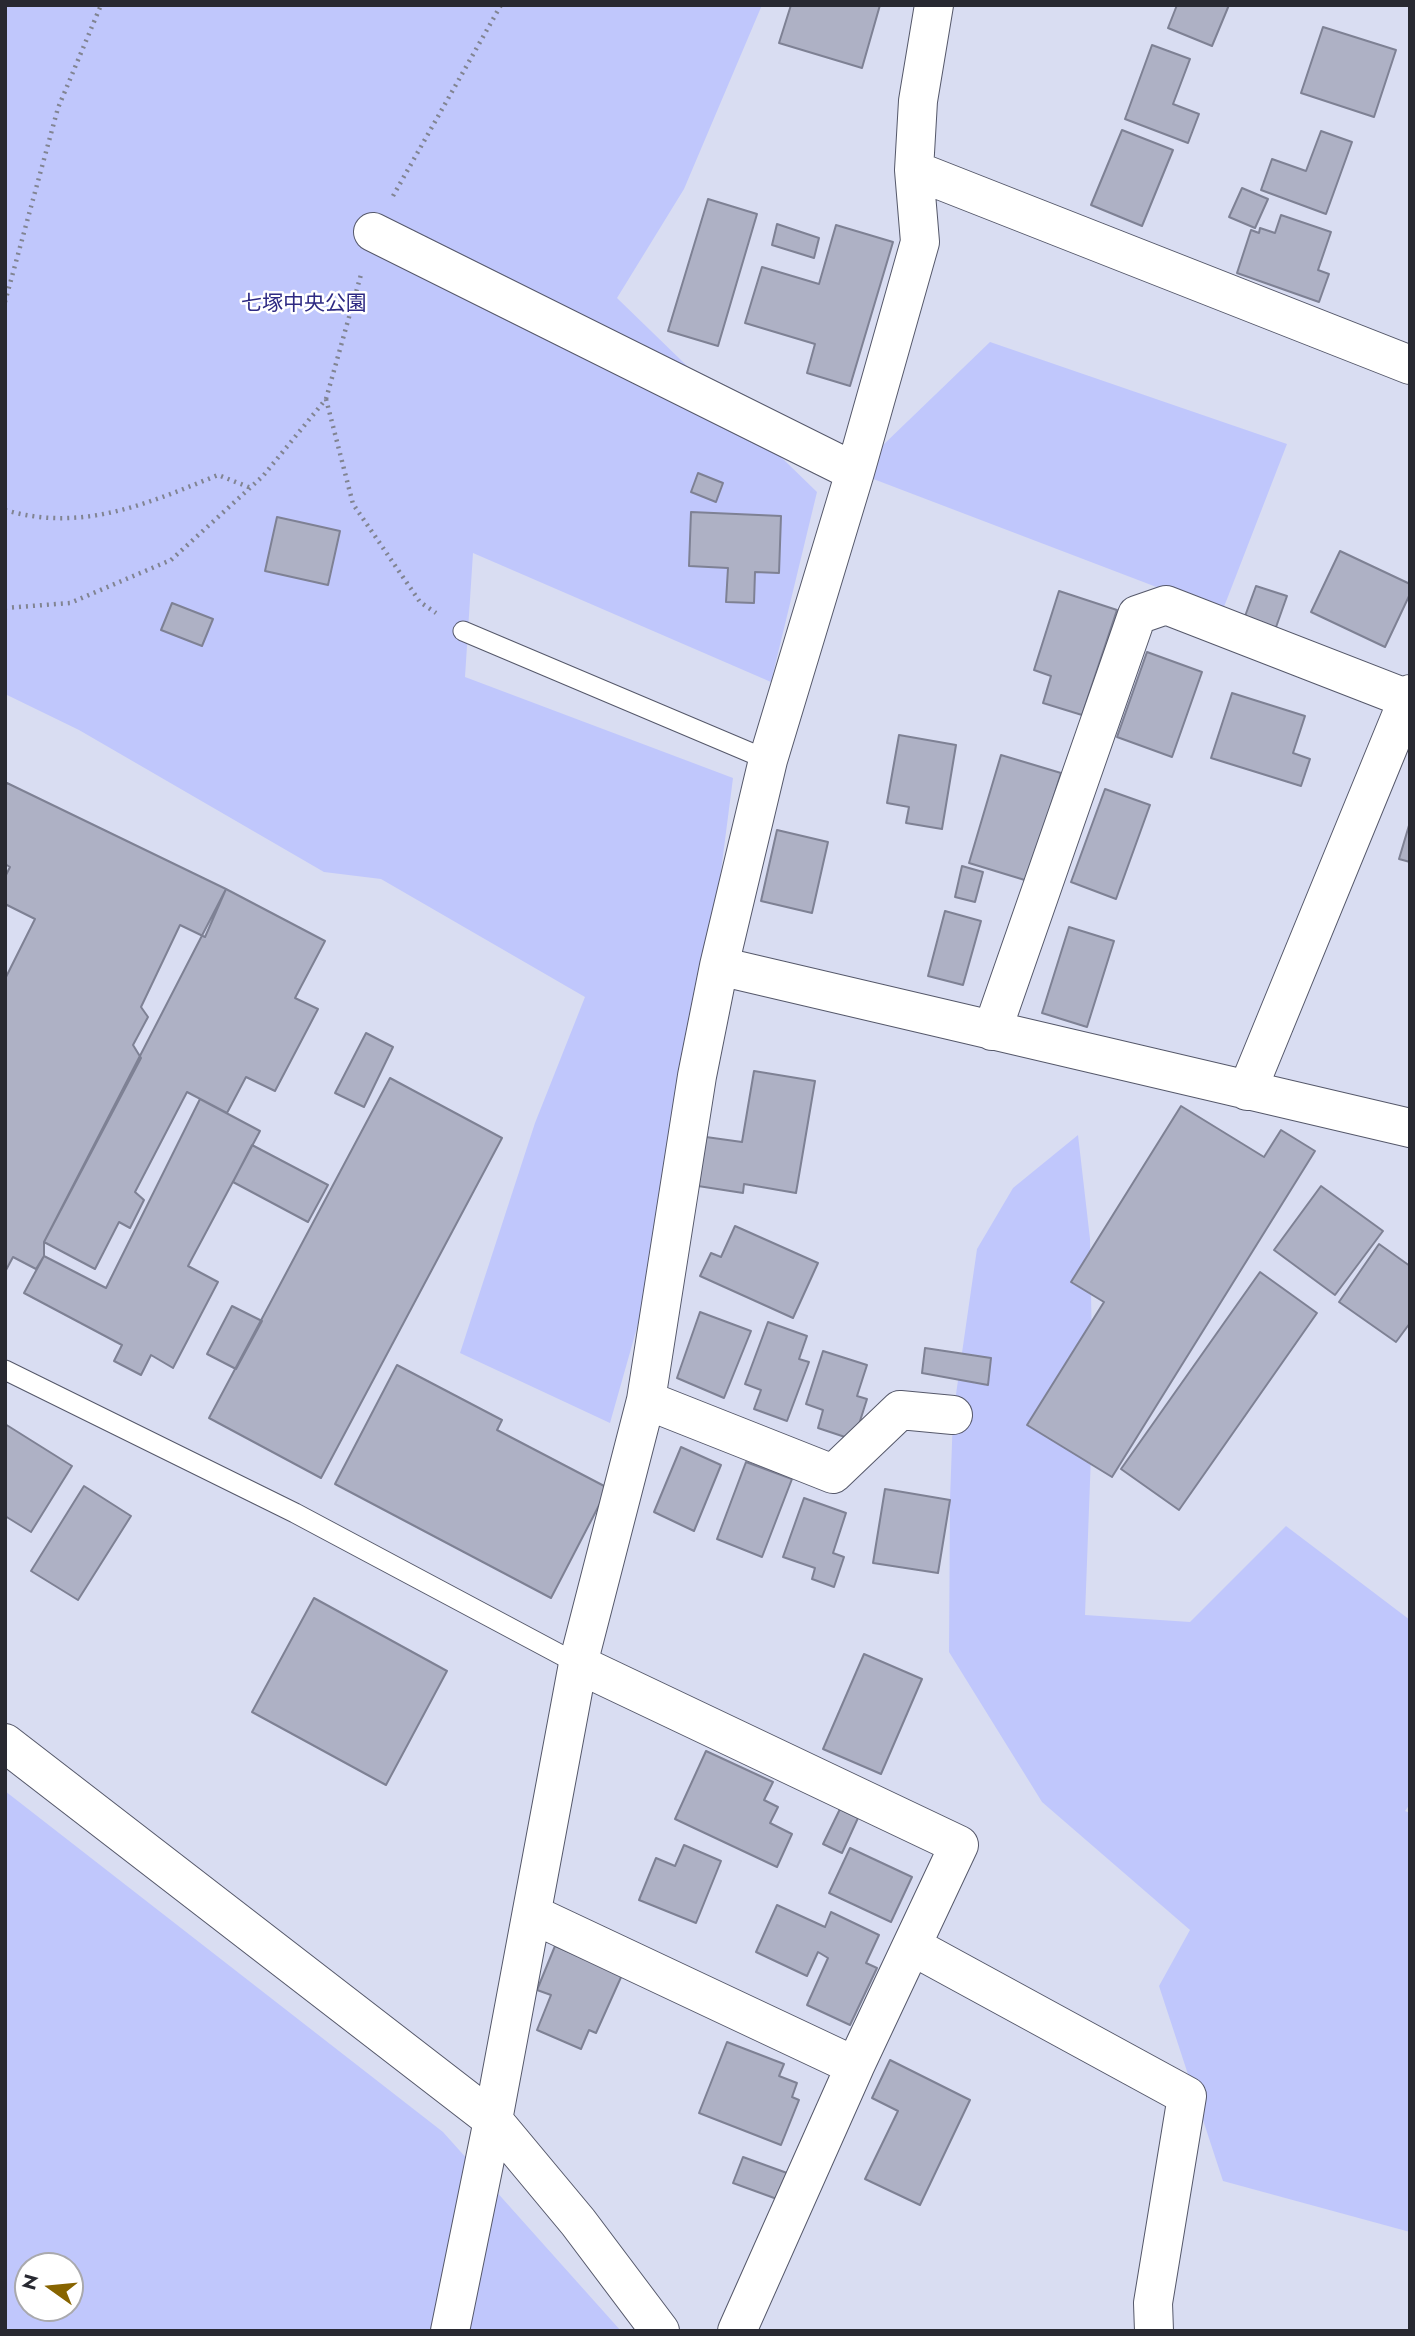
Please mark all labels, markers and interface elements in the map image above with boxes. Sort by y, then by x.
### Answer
park label: 七塚中央公園 [241,292,367,318]
north arrow [14,2252,84,2322]
text: N [15,2271,45,2293]

